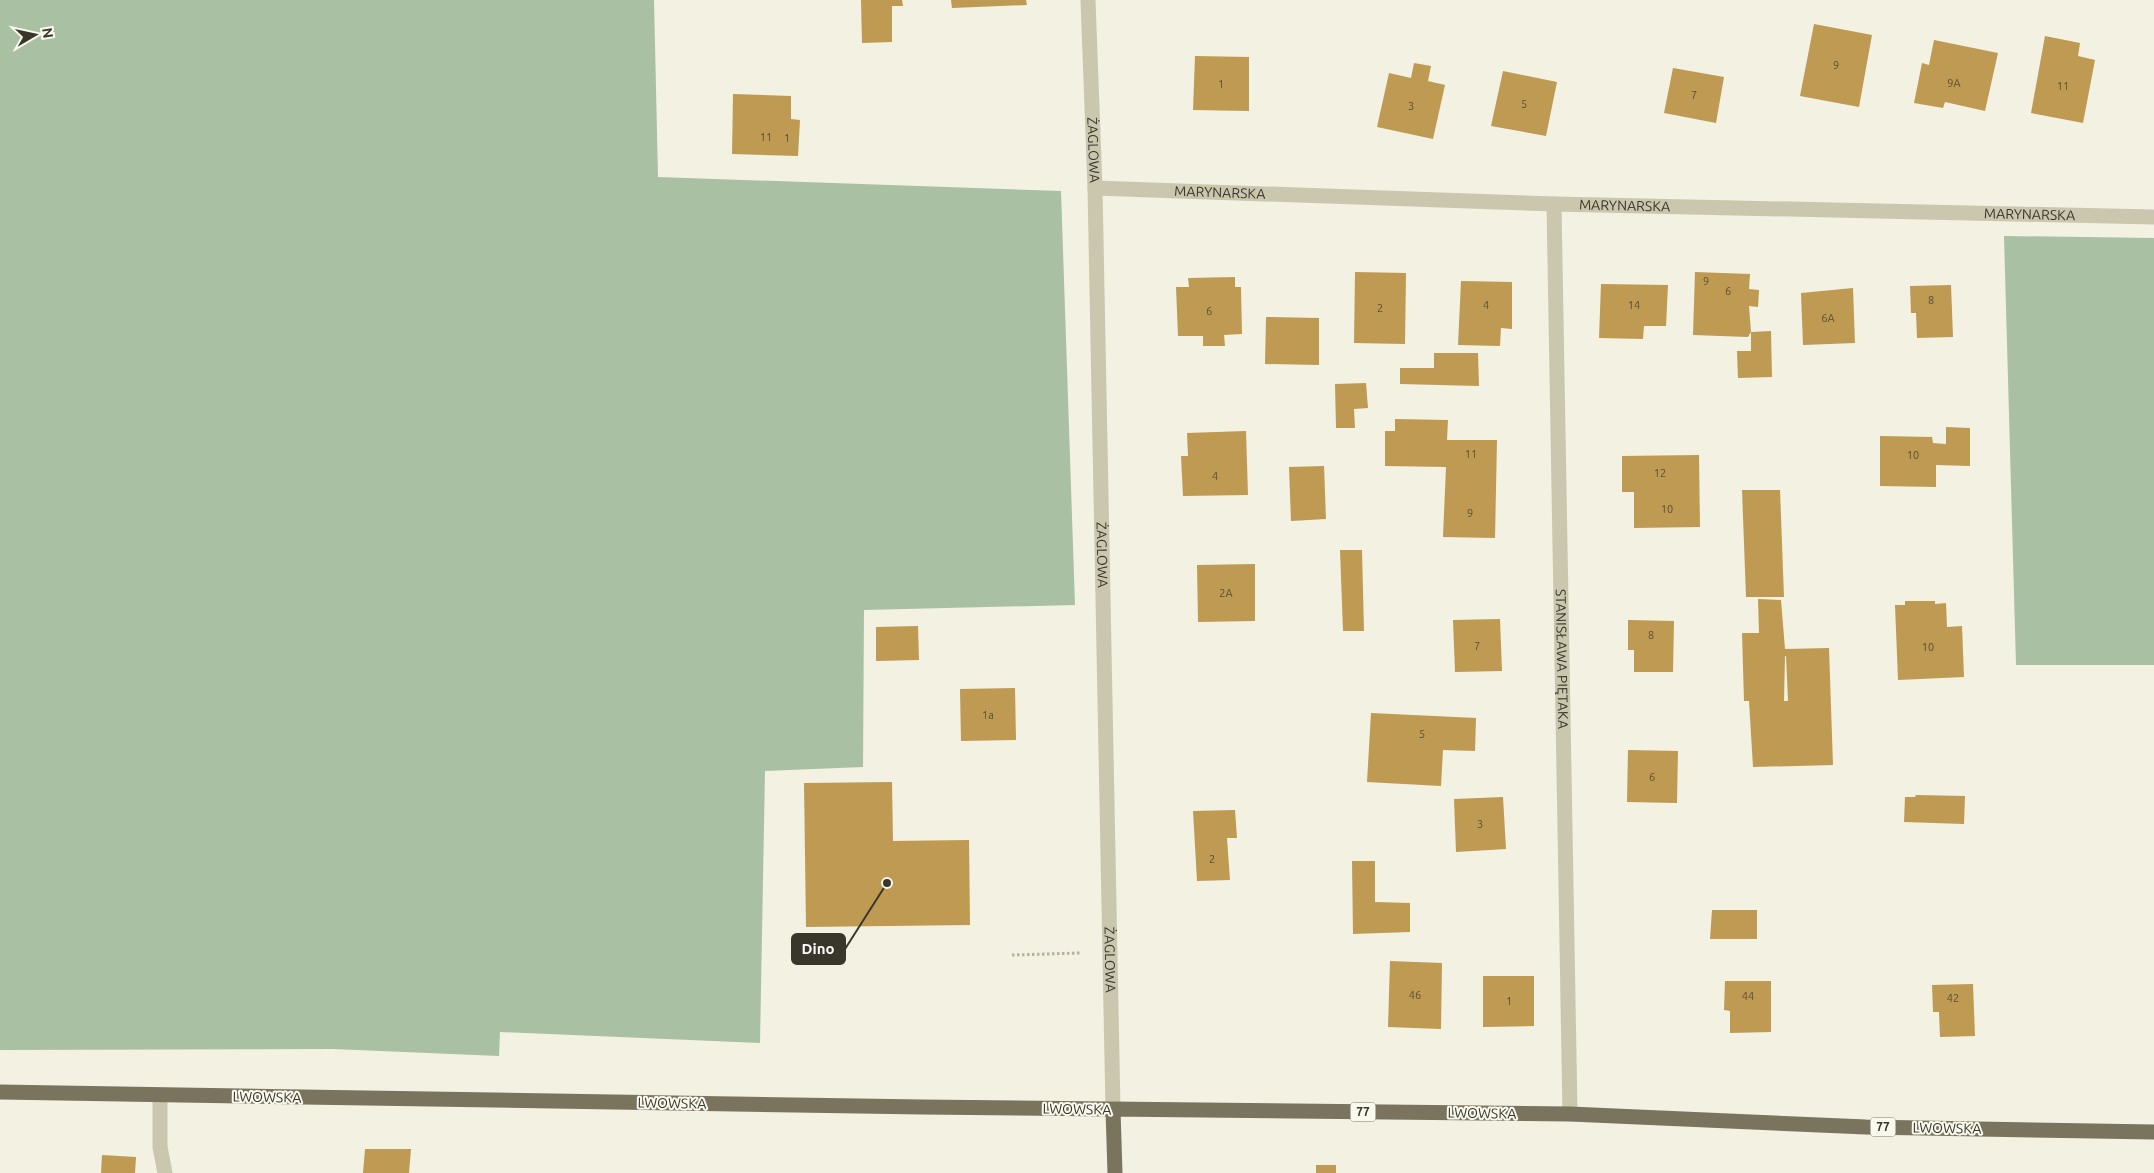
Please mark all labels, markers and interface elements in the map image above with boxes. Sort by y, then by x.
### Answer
north arrow [10,10,60,60]
text: N [39,27,57,39]
house number: 9 [1833,59,1839,71]
house number: 9A [1947,77,1962,89]
house number: 1 [1218,78,1224,90]
house number: 11 [2057,80,2069,92]
house number: 7 [1691,89,1697,101]
house number: 5 [1521,98,1527,110]
house number: 3 [1408,100,1414,112]
street label: ŻAGLOWA [1084,117,1103,183]
house number: 11 [760,131,772,143]
house number: 1 [784,132,790,144]
street label: MARYNARSKA [1174,183,1266,202]
street label: MARYNARSKA [1579,197,1671,215]
street label: MARYNARSKA [1984,205,2075,223]
house number: 9 [1703,275,1709,287]
house number: 6 [1725,285,1731,297]
house number: 8 [1928,294,1934,306]
house number: 4 [1483,299,1489,311]
house number: 14 [1628,299,1640,311]
house number: 2 [1377,302,1383,314]
house number: 6 [1206,305,1212,317]
house number: 6A [1821,312,1836,324]
house number: 11 [1465,448,1477,460]
house number: 10 [1907,449,1919,461]
house number: 12 [1654,467,1666,479]
house number: 4 [1212,470,1218,482]
house number: 10 [1661,503,1673,515]
house number: 9 [1467,507,1473,519]
street label: ŻAGLOWA [1094,522,1111,588]
house number: 2A [1219,587,1234,599]
street label: STANISŁAWA PIĘTAKA [1553,589,1571,729]
house number: 8 [1648,629,1654,641]
house number: 7 [1474,640,1480,652]
house number: 10 [1922,641,1934,653]
house number: 1a [982,709,994,721]
house number: 5 [1419,728,1425,740]
house number: 6 [1649,771,1655,783]
house number: 3 [1477,818,1483,830]
house number: 2 [1209,853,1215,865]
street label: ŻAGLOWA [1101,927,1119,993]
callout: Dino [792,934,845,964]
text: Dino [802,940,834,957]
house number: 46 [1409,989,1421,1001]
house number: 44 [1742,990,1754,1002]
house number: 42 [1947,992,1959,1004]
house number: 1 [1506,995,1512,1007]
street label: LWOWSKA [232,1088,302,1106]
street label: LWOWSKA [637,1094,707,1112]
street label: LWOWSKA [1042,1100,1112,1118]
road number: 77 [1350,1102,1376,1122]
street label: LWOWSKA [1447,1104,1517,1122]
road number: 77 [1870,1118,1896,1136]
street label: LWOWSKA [1912,1119,1982,1137]

